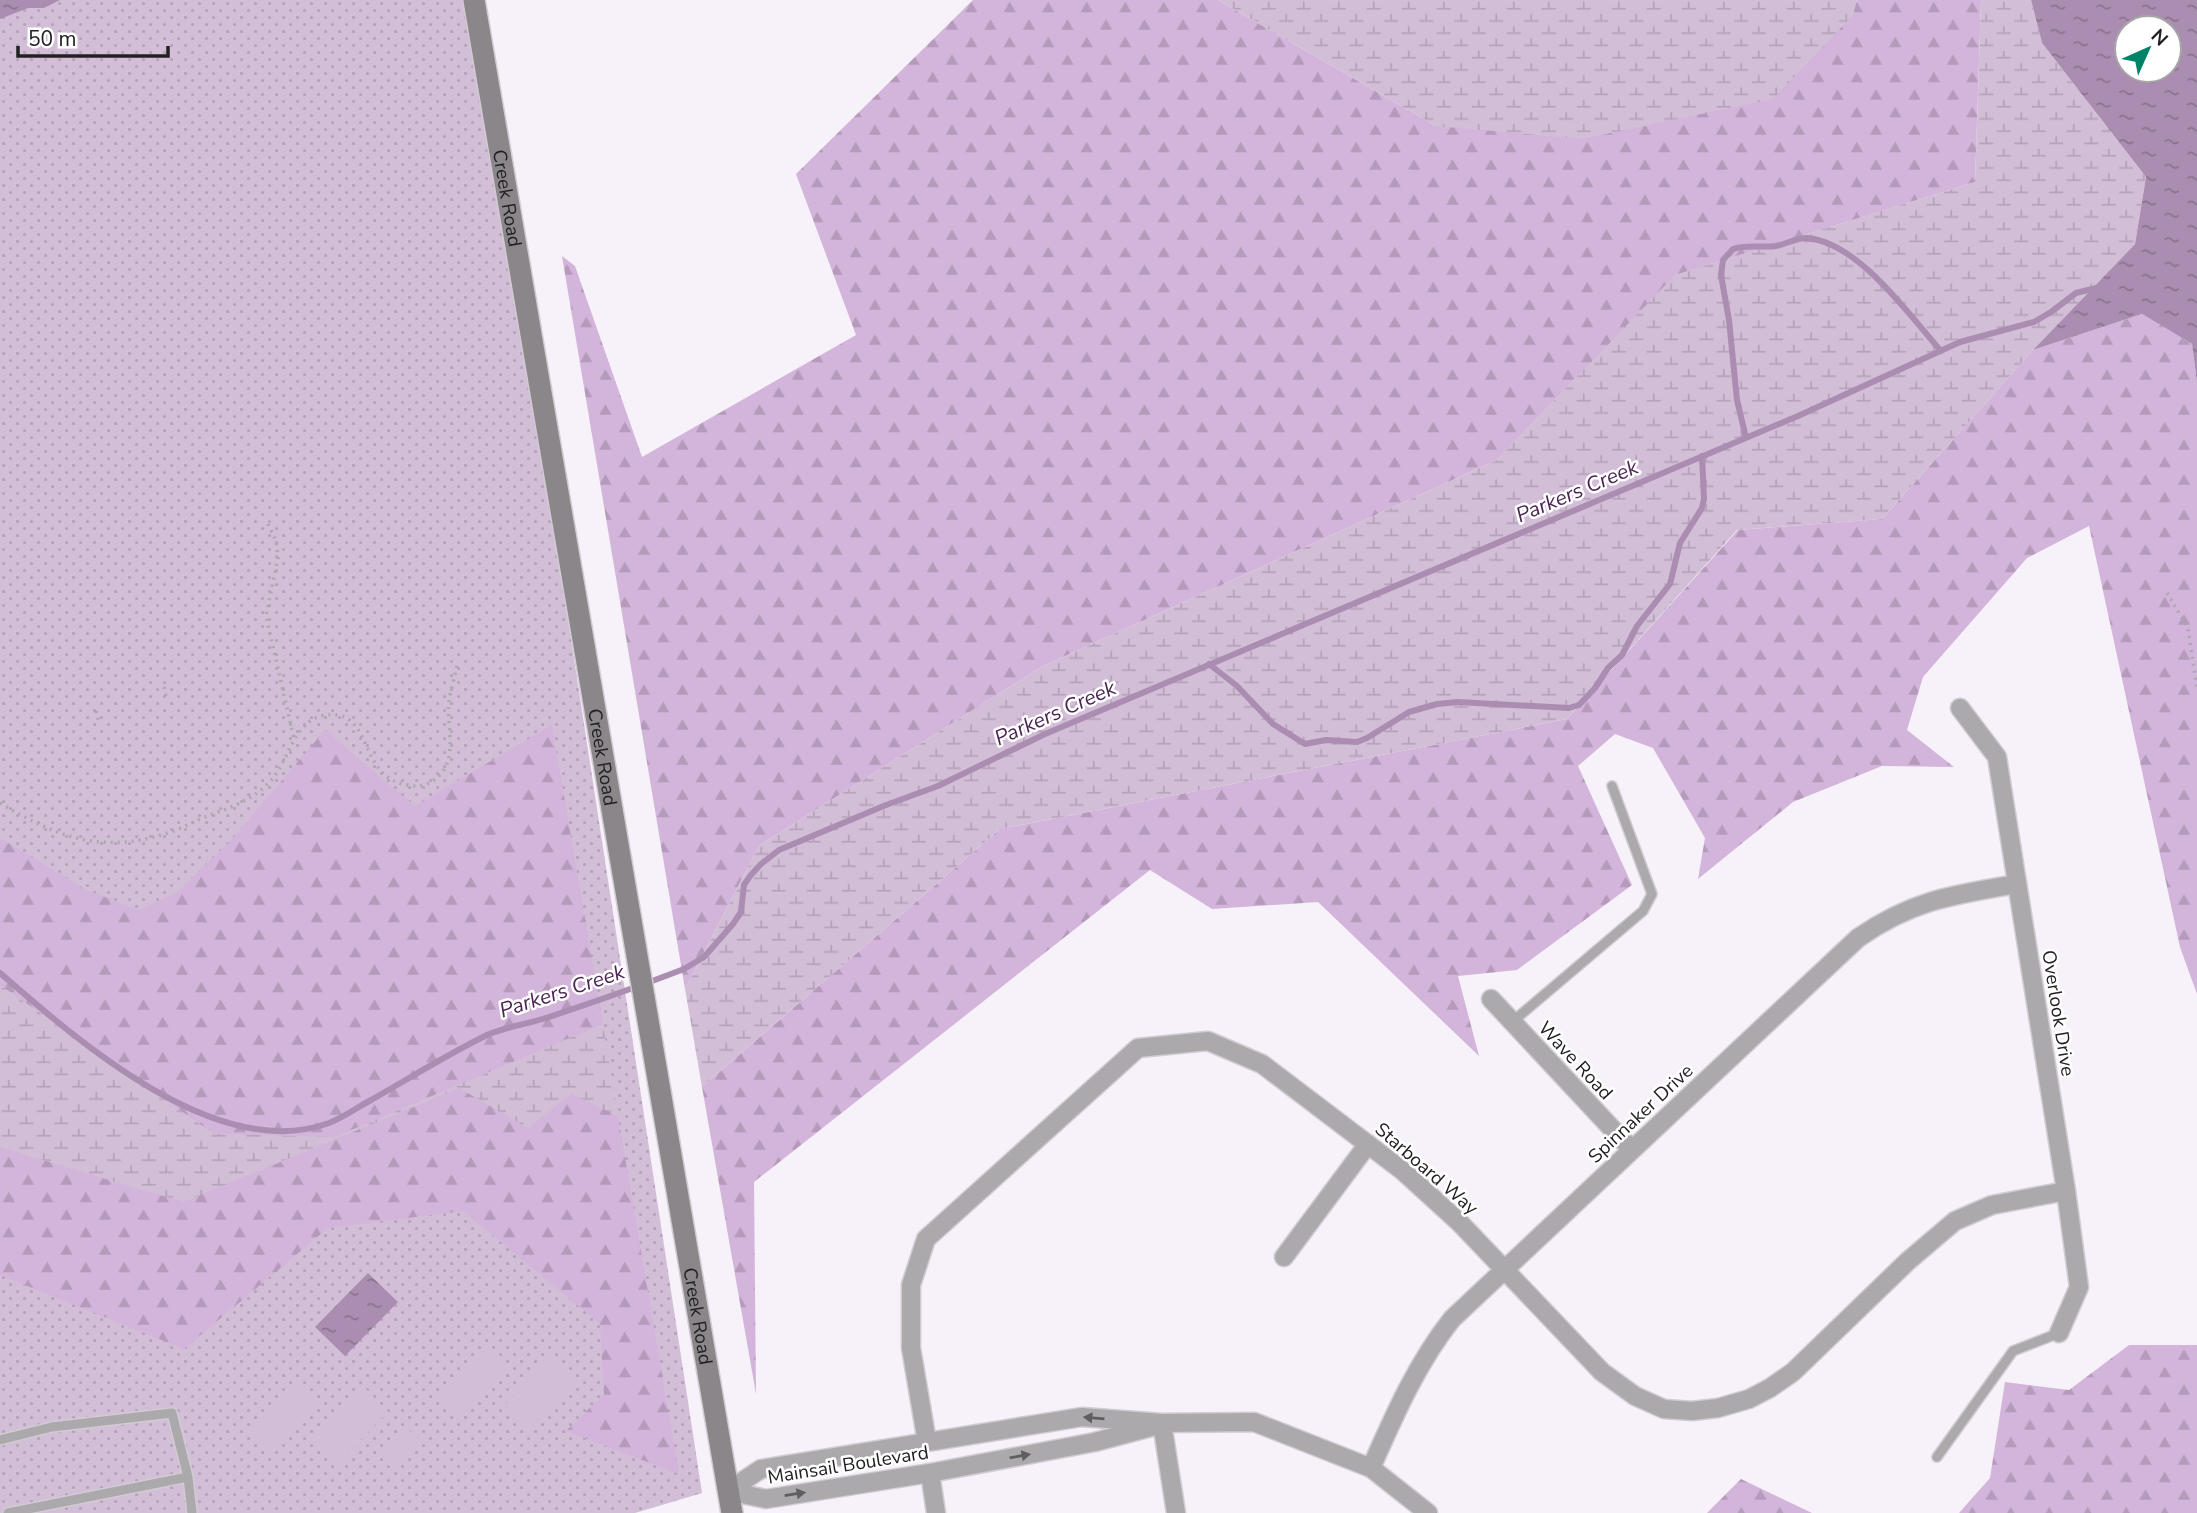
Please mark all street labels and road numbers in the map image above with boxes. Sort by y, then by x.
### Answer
street label: Creek Road [486,148,528,249]
street label: Creek Road [581,707,623,808]
street label: Overlook Drive [2035,948,2081,1078]
street label: Wave Road [1532,1016,1618,1106]
street label: Spinnaker Drive [1582,1058,1699,1169]
street label: Starboard Way [1369,1117,1484,1221]
street label: Creek Road [676,1266,719,1367]
street label: Mainsail Boulevard [766,1439,931,1491]

